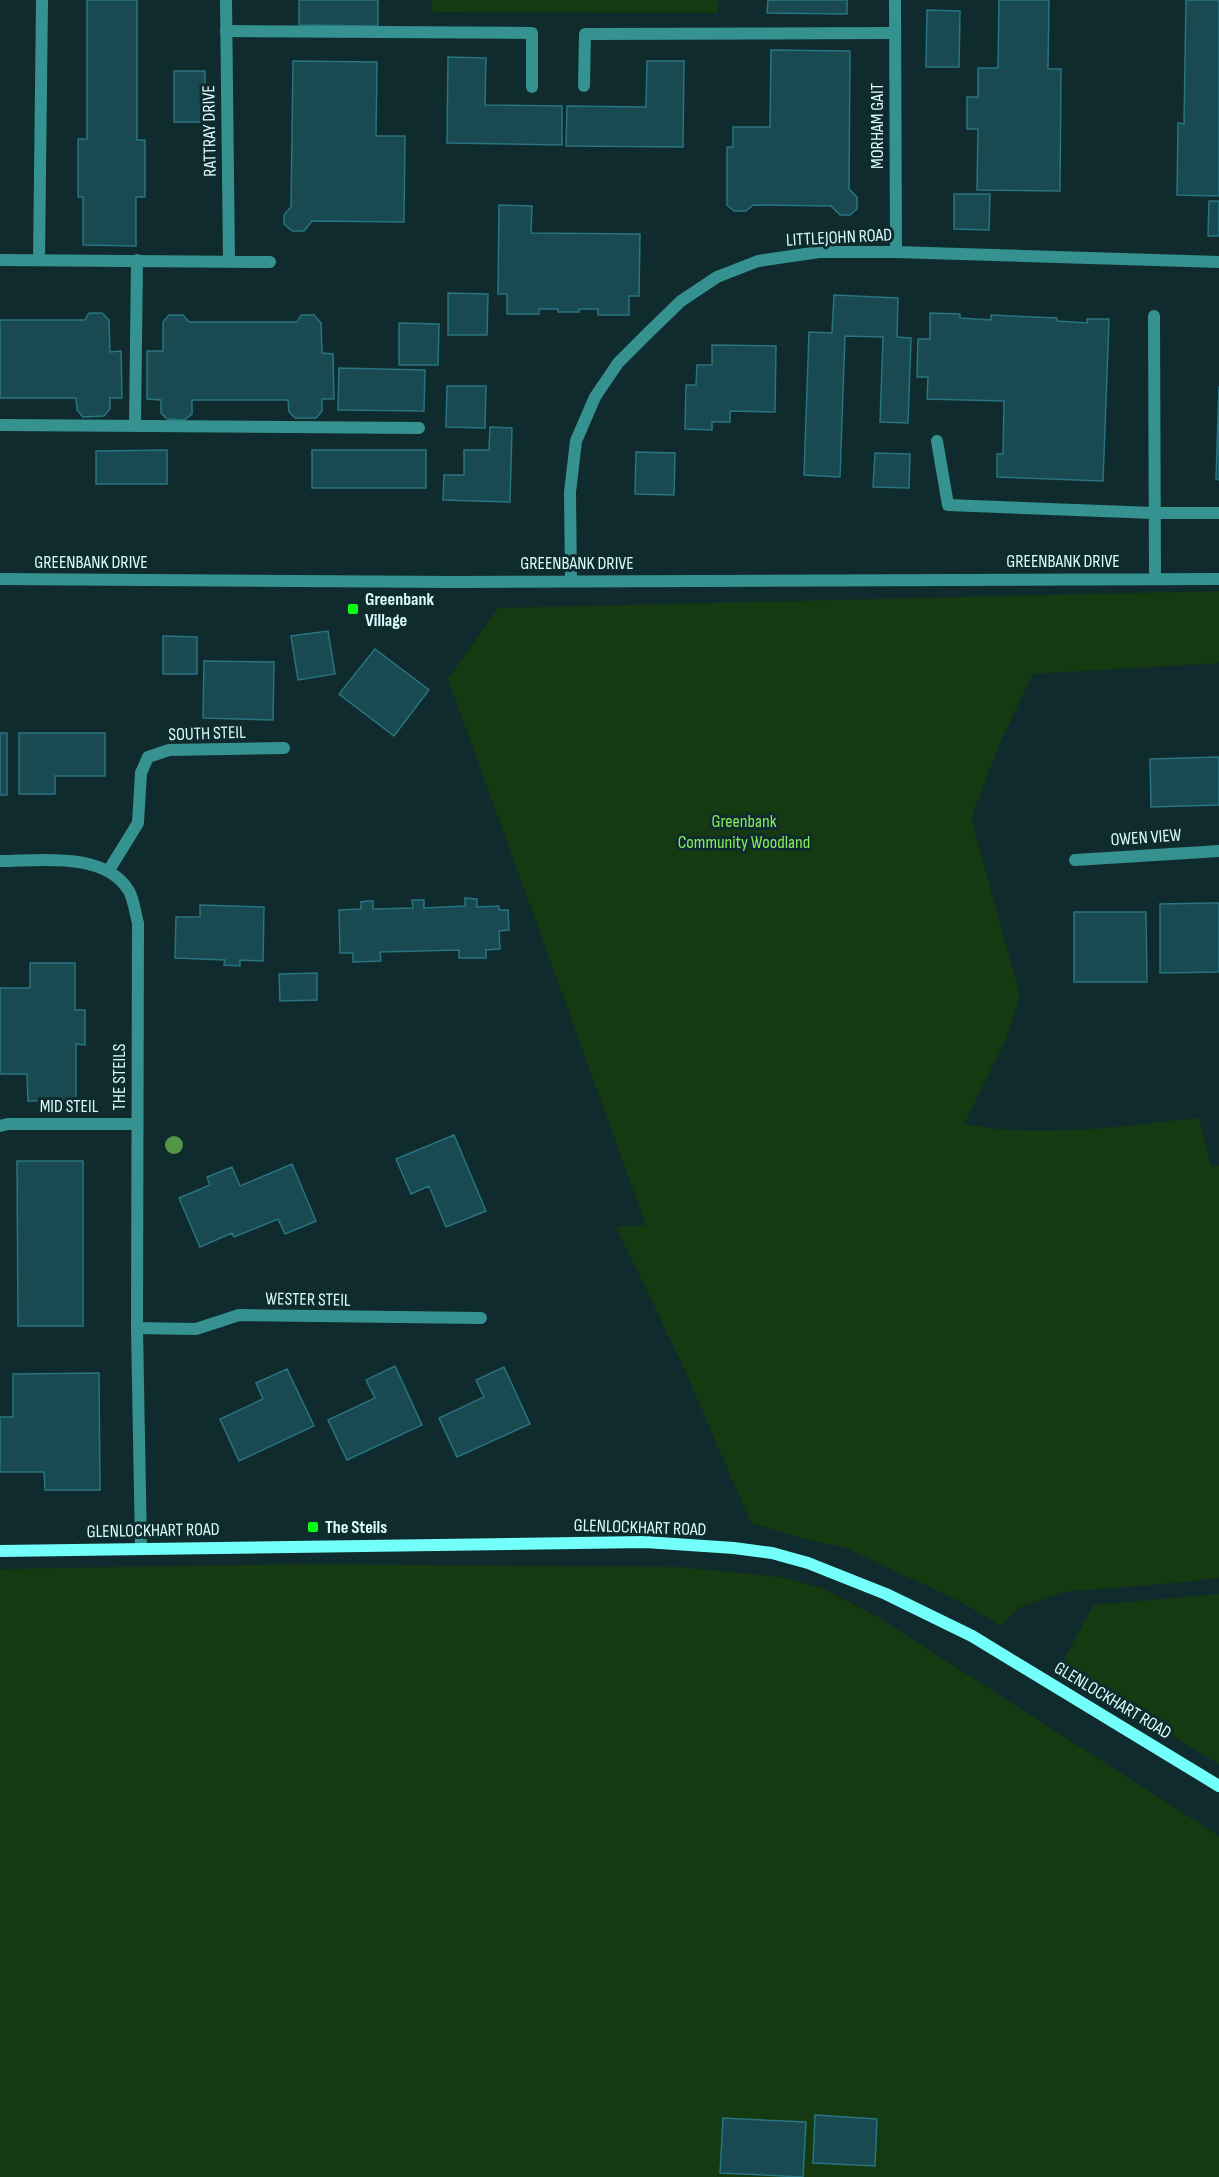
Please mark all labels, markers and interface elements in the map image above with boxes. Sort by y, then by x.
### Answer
street label: MORHAM GAIT [867,83,888,169]
street label: RATTRAY DRIVE [198,85,221,177]
street label: LITTLEJOHN ROAD [785,224,893,251]
street label: GREENBANK DRIVE [1006,551,1120,572]
street label: GREENBANK DRIVE [34,552,148,573]
street label: GREENBANK DRIVE [520,553,634,574]
place label: Greenbank Village [365,589,434,631]
marker: Greenbank Village [346,602,360,616]
street label: SOUTH STEIL [168,722,246,745]
park label: Greenbank Community Woodland [678,811,810,853]
street label: OWEN VIEW [1110,825,1182,850]
street label: THE STEILS [109,1043,130,1110]
street label: MID STEIL [40,1096,99,1117]
street label: WESTER STEIL [265,1288,351,1311]
street label: GLENLOCKHART ROAD [573,1515,707,1540]
place label: The Steils [325,1517,387,1538]
street label: GLENLOCKHART ROAD [86,1519,220,1542]
marker: The Steils [306,1520,320,1534]
street label: GLENLOCKHART ROAD [1050,1657,1175,1744]

